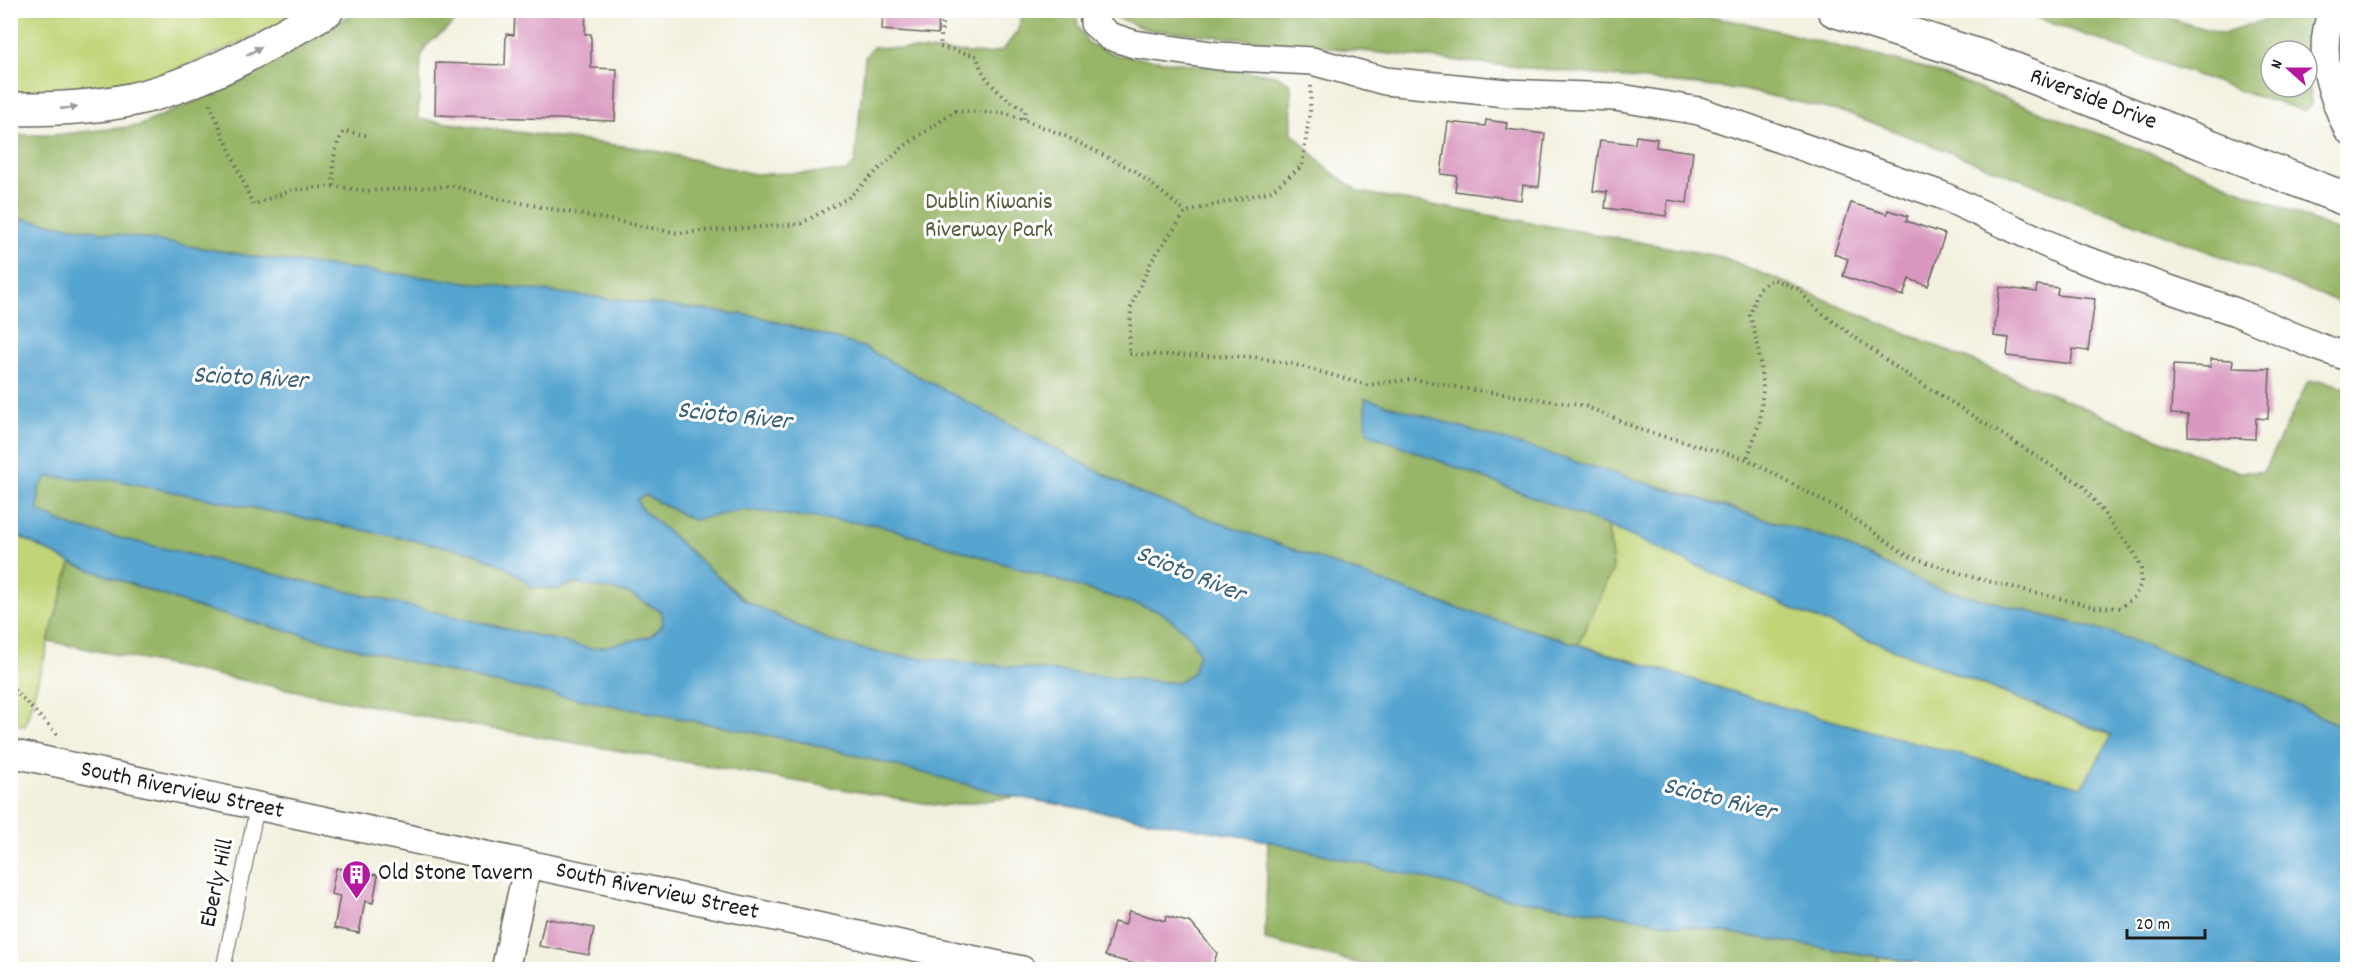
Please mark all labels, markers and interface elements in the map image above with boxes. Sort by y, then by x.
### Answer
north arrow [2259,39,2319,99]
one-way arrow [246,46,263,56]
text: N [2265,57,2290,72]
street label: Riverside Drive [2025,60,2161,140]
one-way arrow [59,103,78,113]
park label: Dublin Kiwanis Riverway Park [925,186,1053,248]
water label: Scioto River [192,358,312,401]
water label: Scioto River [675,393,796,442]
water label: Scioto River [1130,536,1253,615]
street label: South Riverview Street [77,753,287,829]
water label: Scioto River [1659,768,1782,833]
street label: Eberly Hill [192,835,244,930]
street label: South Riverview Street [552,854,762,930]
place label: Old Stone Tavern [378,857,533,891]
building icon: Old Stone Tavern [341,858,373,900]
scale bar [2127,902,2205,940]
text: 20 m [2136,913,2170,938]

